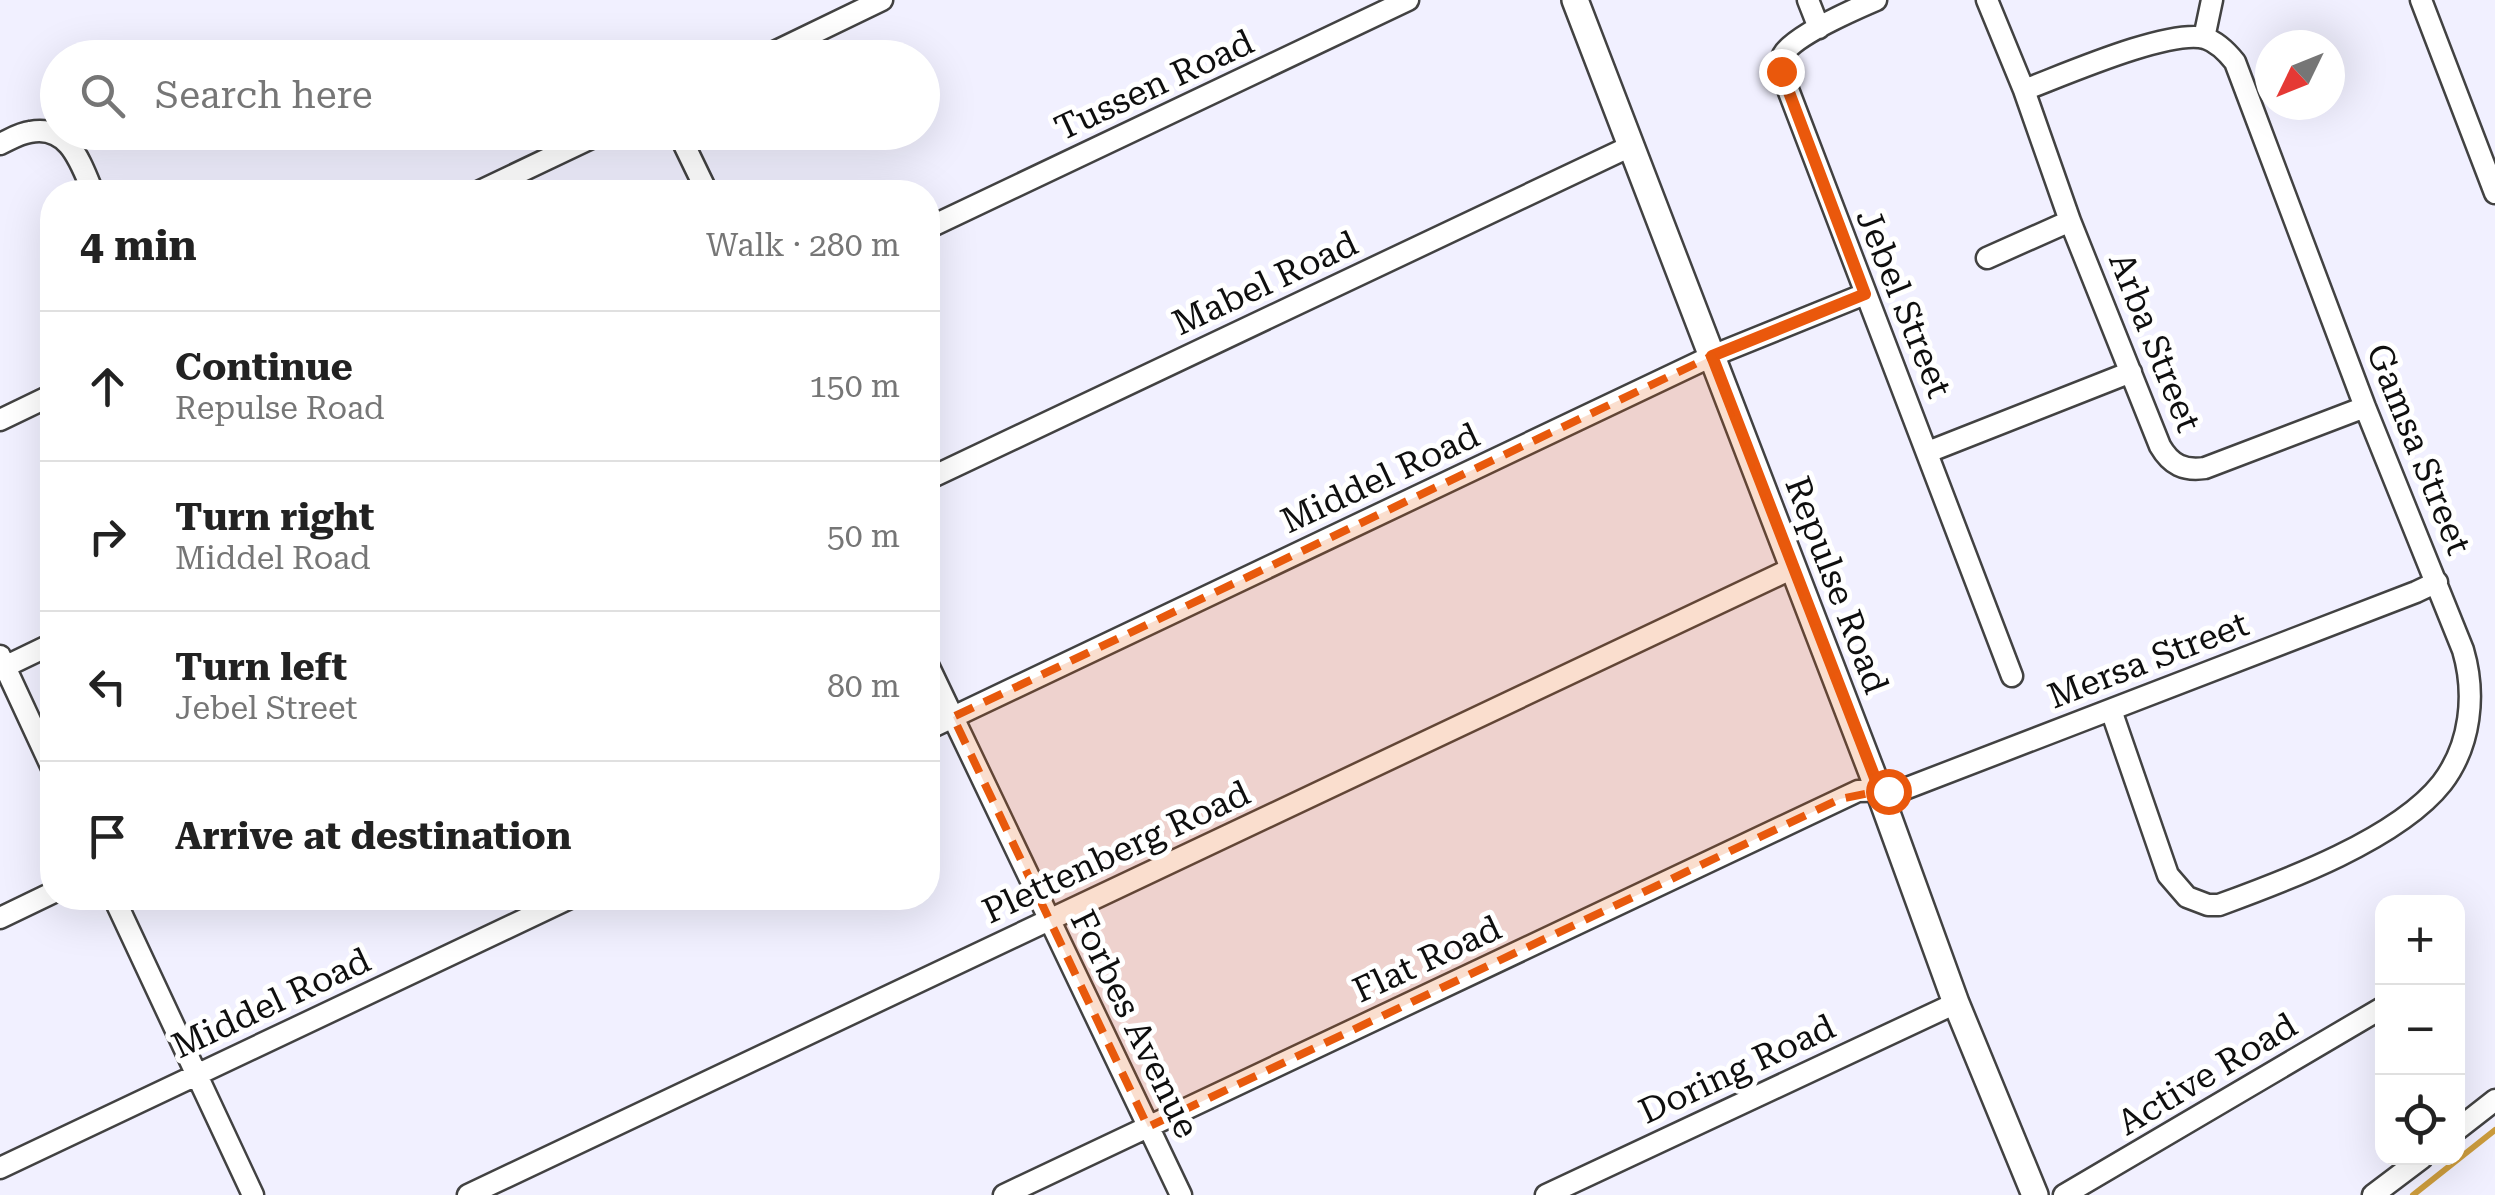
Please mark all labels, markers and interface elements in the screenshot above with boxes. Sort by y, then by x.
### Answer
street label: Tussen Road [1048,22,1260,149]
north arrow [2255,30,2345,120]
search box [40,40,940,150]
route end [1759,49,1805,95]
icon: search [75,68,130,123]
text: Search here [155,73,373,117]
street label: Jebel Street [1847,203,1960,403]
text: 4 min [80,221,197,270]
street label: Mabel Road [1166,223,1364,344]
text: Walk · 280 m [706,226,900,264]
street label: Arba Street [2100,247,2209,438]
street label: Gamsa Street [2358,338,2479,560]
text: Continue [175,345,353,389]
icon: ahead [80,359,135,414]
text: 150 m [809,367,900,405]
text: Repulse Road [175,389,384,427]
street label: Middel Road [1275,415,1486,542]
street label: Repulse Road [1776,471,1897,699]
text: Turn right [175,495,374,539]
icon: right [80,509,135,564]
text: 50 m [827,517,900,555]
text: Middel Road [175,539,371,577]
street label: Mersa Street [2042,603,2254,717]
text: Turn left [175,645,347,689]
icon: left [80,659,135,714]
text: 80 m [827,667,900,705]
text: Jebel Street [175,689,358,727]
route start [1866,769,1912,815]
street label: Plettenberg Road [976,773,1256,932]
icon: arrive [80,809,135,864]
text: Arrive at destination [175,814,571,858]
map controls [2375,895,2465,1165]
button: + [2375,895,2465,985]
street label: Forbes Avenue [1062,904,1207,1145]
street label: Flat Road [1347,907,1508,1011]
street label: Middel Road [166,940,377,1067]
button: − [2375,985,2465,1075]
street label: Active Road [2110,1005,2304,1144]
street label: Doring Road [1633,1006,1842,1133]
button: locate [2375,1075,2465,1165]

